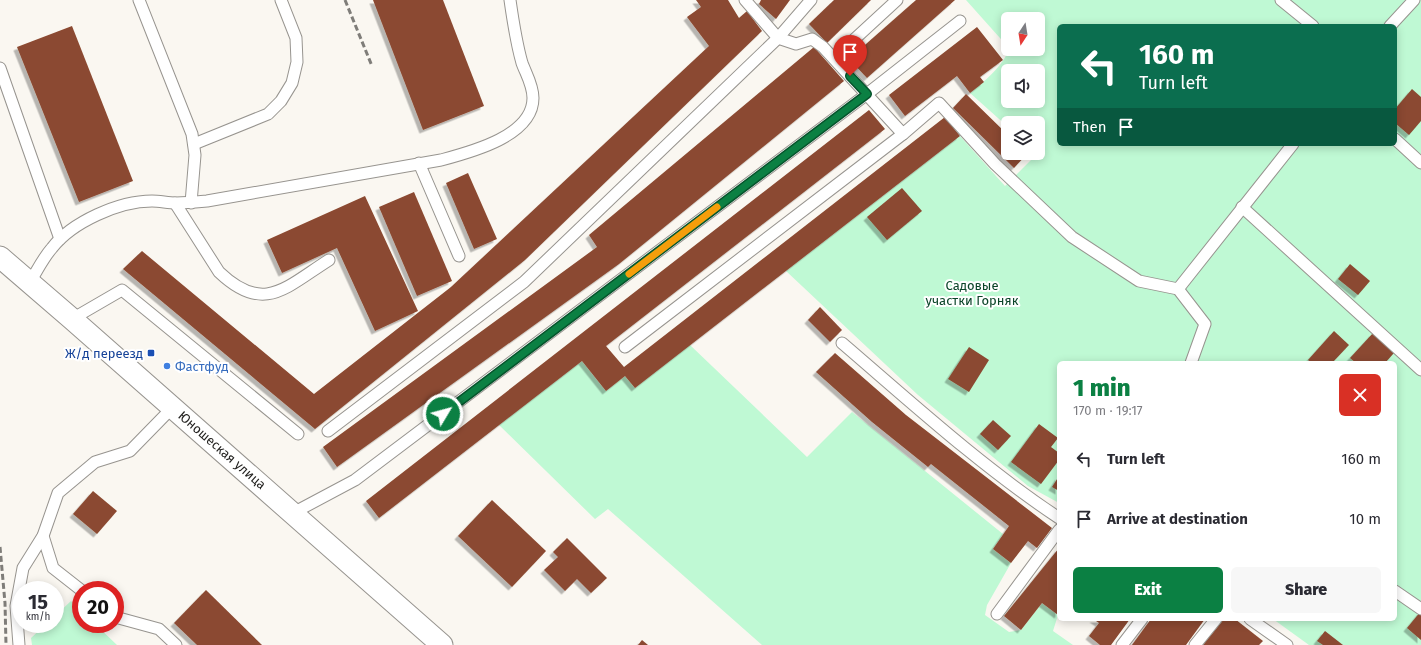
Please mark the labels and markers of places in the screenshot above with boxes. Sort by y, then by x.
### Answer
pin [833,35,867,76]
place label: Ж/д переезд [65,346,143,361]
marker: Ж/д переезд [146,348,156,358]
place label: Фастфуд [175,359,228,374]
marker: Фастфуд [162,361,172,371]

